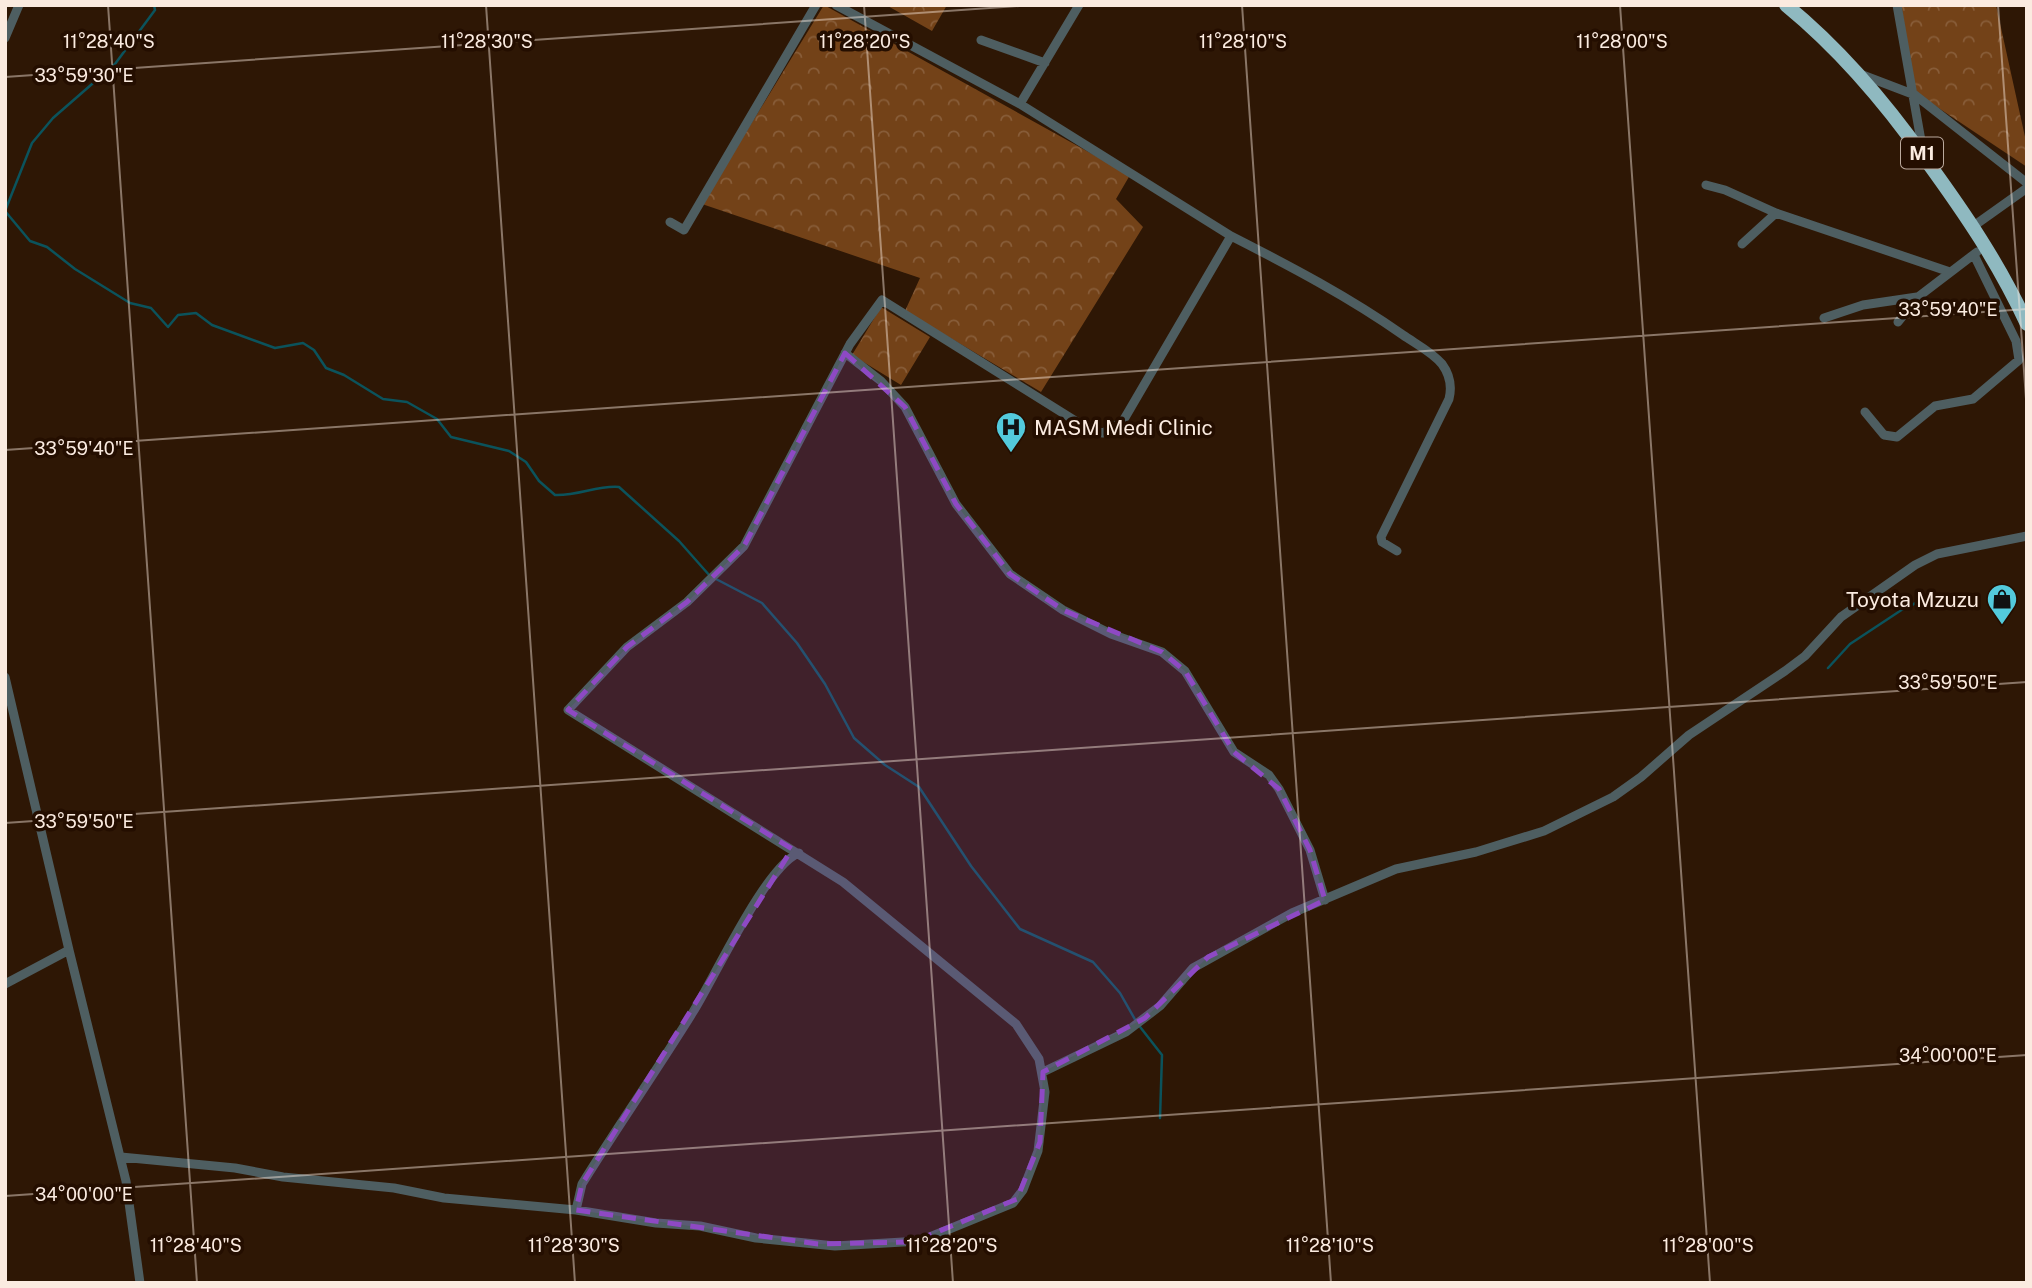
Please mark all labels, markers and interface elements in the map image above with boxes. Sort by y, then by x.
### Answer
text: 11°28'40"S [63,31,155,52]
text: 11°28'30"S [441,31,533,52]
text: 11°28'20"S [819,31,911,52]
text: 11°28'10"S [1199,31,1287,52]
text: 11°28'00"S [1576,31,1668,52]
text: 33°59'30"E [34,65,134,86]
road number: M1 [1901,138,1943,168]
text: 33°59'40"E [1898,299,1998,320]
hospital icon: MASM Medi Clinic [994,410,1028,454]
place label: MASM Medi Clinic [1034,415,1213,440]
text: 33°59'40"E [34,438,134,459]
shop icon: Toyota Mzuzu [1985,582,2019,626]
place label: Toyota Mzuzu [1846,587,1979,612]
text: 33°59'50"E [1898,672,1998,693]
text: 33°59'50"E [34,811,134,832]
text: 34°00'00"E [1899,1045,1997,1066]
text: 34°00'00"E [35,1184,133,1205]
text: 11°28'40"S [150,1235,242,1256]
text: 11°28'30"S [528,1235,620,1256]
text: 11°28'20"S [906,1235,998,1256]
text: 11°28'10"S [1286,1235,1374,1256]
text: 11°28'00"S [1662,1235,1754,1256]

